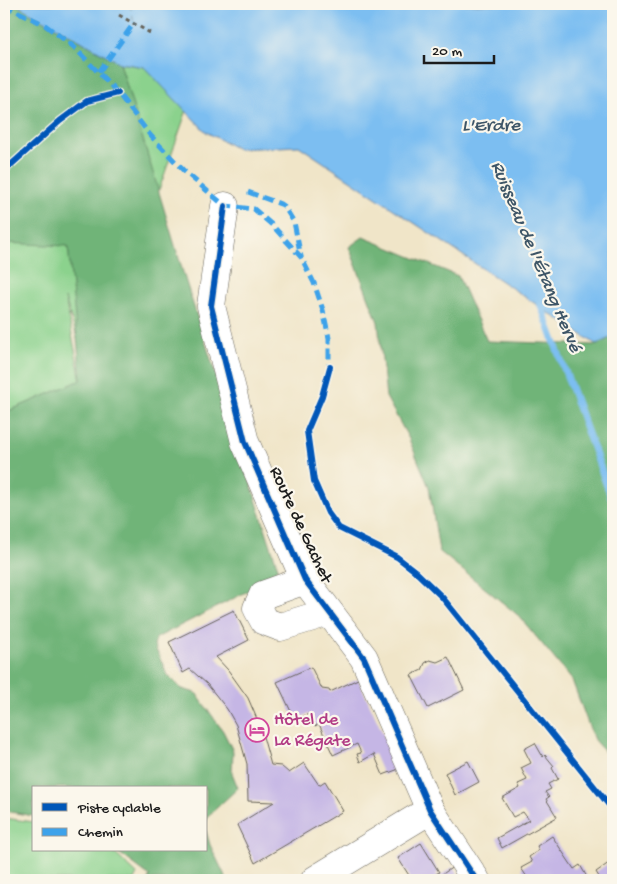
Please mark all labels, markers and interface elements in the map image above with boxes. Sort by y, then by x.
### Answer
scale bar [424,32,494,64]
text: 20 m [432,43,462,61]
water label: L'Erdre [462,115,521,138]
water label: Ruisseau de l'Étang Hervé [484,158,586,357]
street label: Route de Gachet [264,463,337,588]
place label: Hôtel de La Régate [274,710,351,752]
hotel icon: Hôtel de La Régate [244,717,270,743]
legend [32,786,208,852]
text: Piste cyclable [77,800,161,818]
text: Chemin [78,824,123,842]

